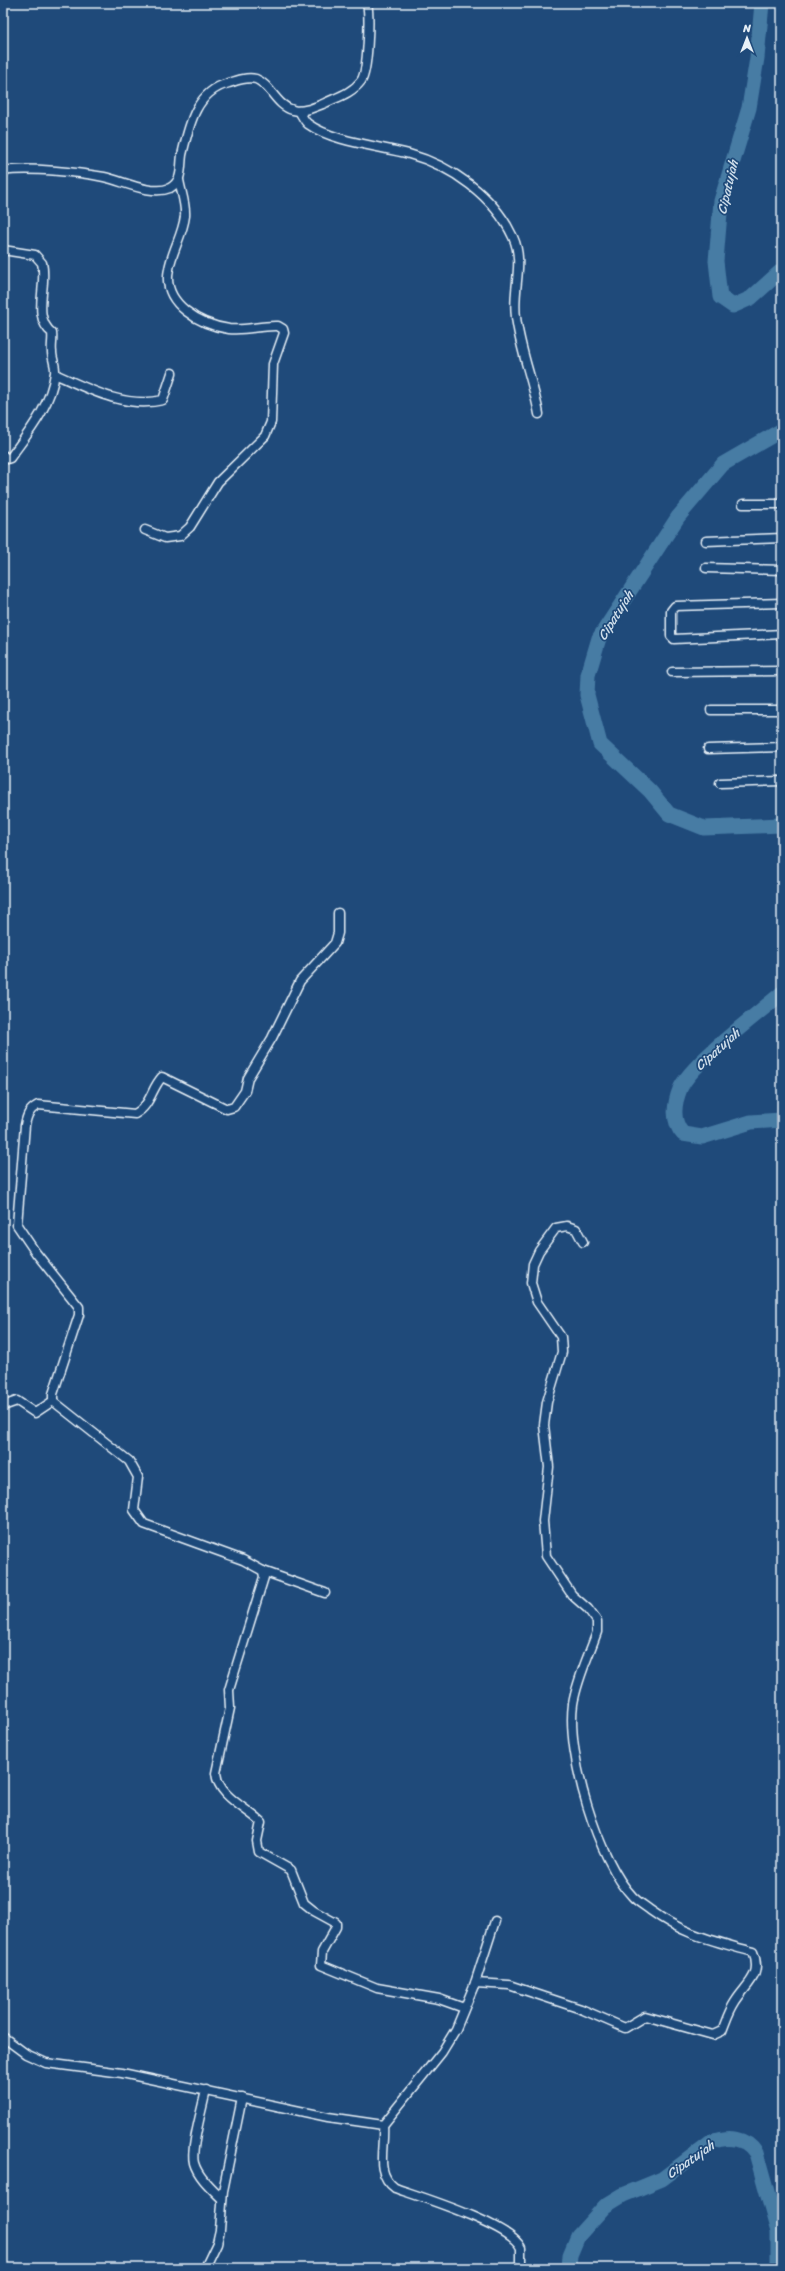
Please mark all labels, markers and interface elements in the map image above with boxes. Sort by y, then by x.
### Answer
north arrow [727,18,767,58]
text: N [742,19,751,38]
water label: Cipatujah [710,157,745,216]
water label: Cipatujah [591,585,640,645]
water label: Cipatujah [689,1022,746,1076]
water label: Cipatujah [661,2134,720,2185]

